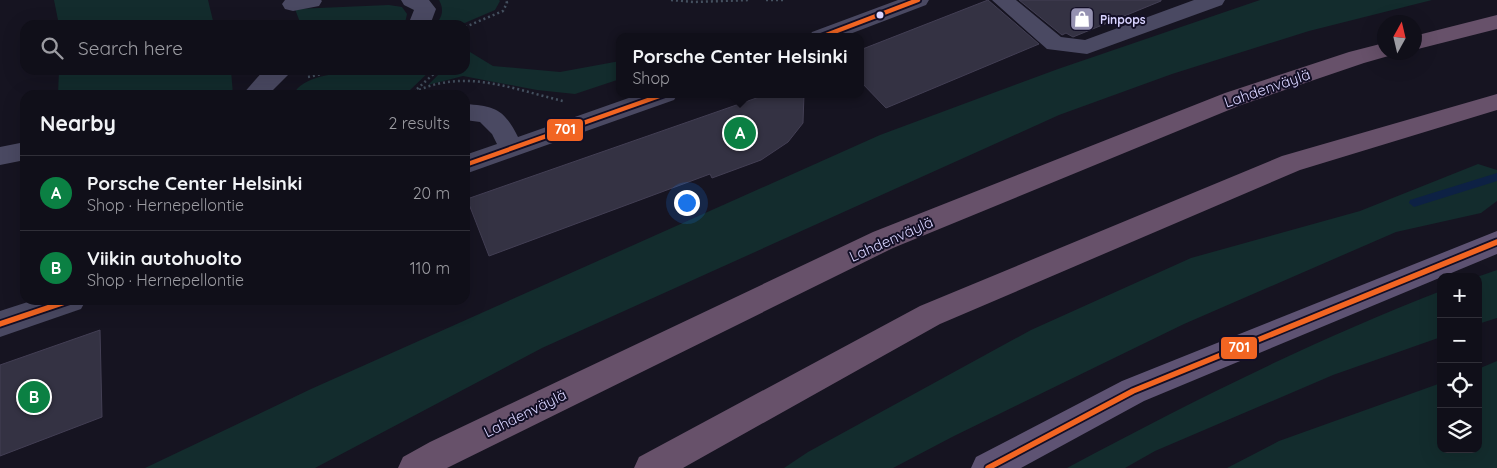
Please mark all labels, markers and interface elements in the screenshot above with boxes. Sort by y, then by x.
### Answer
shop icon: Pinpops [1069,6,1095,32]
unlabelled marker [875,10,885,20]
place label: Pinpops [1100,12,1146,27]
north arrow [1377,15,1422,60]
search box [20,20,470,75]
popup [616,33,864,98]
icon: search [38,34,66,62]
text: Search here [78,36,183,60]
text: Porsche Center Helsinki [632,44,848,68]
street label: Lahdenväylä [1221,64,1313,112]
text: Shop [632,68,670,88]
text: Nearby [40,110,116,136]
text: 2 results [388,113,450,133]
pin: A [724,114,756,152]
line badge: 701 [546,118,584,142]
text: 701 [554,120,576,138]
text: Porsche Center Helsinki [87,171,302,195]
text: A [51,183,61,203]
text: 20 m [413,183,450,203]
your location [674,190,700,216]
text: Shop · Hernepellontie [87,195,244,215]
street label: Lahdenväylä [846,212,936,266]
text: Viikin autohuolto [87,246,242,270]
text: B [51,258,61,278]
text: 110 m [410,258,450,278]
text: Shop · Hernepellontie [87,270,244,290]
map controls [1437,273,1482,453]
button: + [1437,273,1482,318]
button: − [1437,318,1482,363]
line badge: 701 [1220,336,1258,360]
text: 701 [1228,338,1250,356]
button: locate [1437,363,1482,408]
pin: B [18,378,50,416]
street label: Lahdenväylä [480,385,570,441]
button: layers [1437,408,1482,453]

